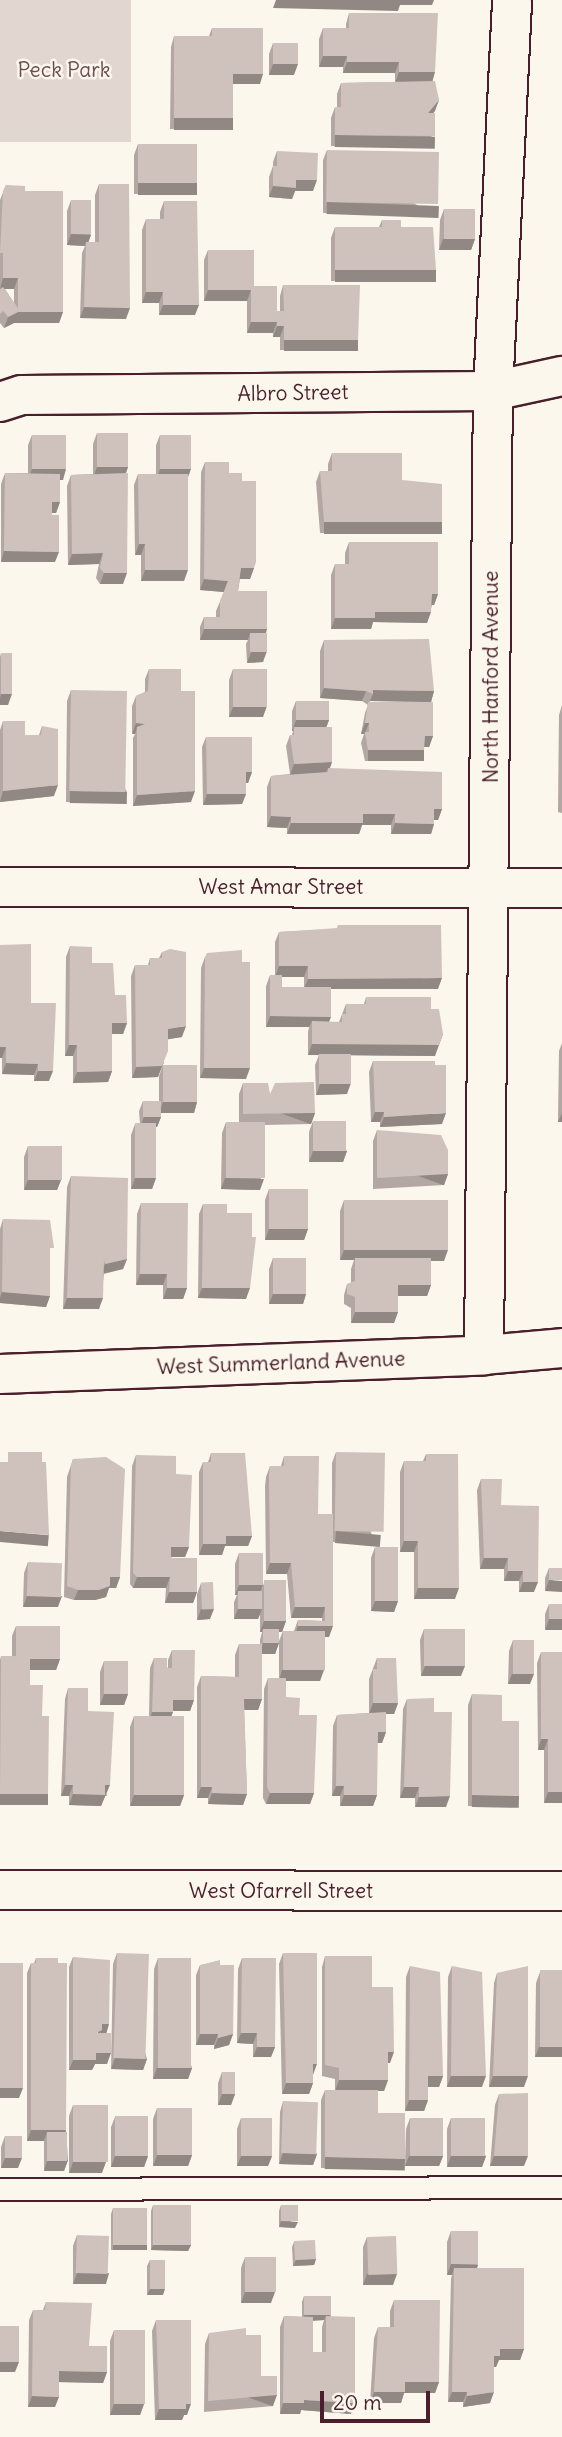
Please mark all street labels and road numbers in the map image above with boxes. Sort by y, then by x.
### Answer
street label: Albro Street [237,379,349,407]
street label: North Hanford Avenue [478,571,504,783]
street label: West Amar Street [199,874,363,900]
street label: West Summerland Avenue [156,1346,406,1380]
street label: West Ofarrell Street [189,1878,373,1904]

